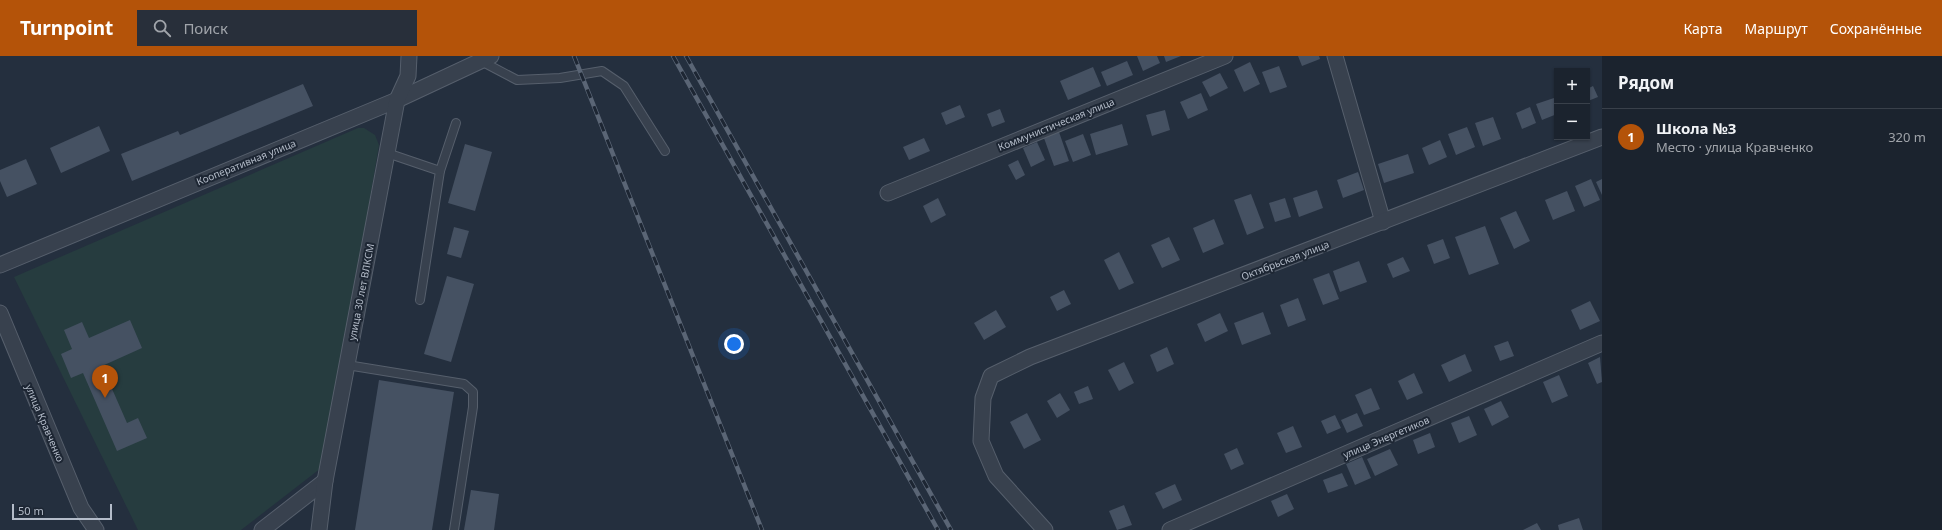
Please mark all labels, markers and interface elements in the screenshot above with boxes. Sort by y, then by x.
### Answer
search box [137,10,417,46]
text: Turnpoint [20,15,113,41]
icon: search [151,17,173,39]
text: Поиск [183,18,228,38]
text: Карта [1683,19,1722,38]
text: Маршрут [1744,19,1808,38]
text: Сохранённые [1830,19,1922,38]
map controls [1554,68,1590,140]
button: + [1554,68,1590,104]
text: Рядом [1618,71,1674,94]
street label: Коммунистическая улица [996,94,1116,154]
button: − [1554,104,1590,140]
text: Школа №3 [1656,118,1736,138]
text: 1 [1627,128,1635,146]
text: 320 m [1888,128,1926,146]
street label: Кооперативная улица [194,136,298,188]
text: Место · улица Кравченко [1656,138,1813,156]
street label: Октябрьская улица [1239,237,1331,283]
street label: улица 30 лет ВЛКСМ [345,242,377,342]
your location [724,334,744,354]
pin: 1 [92,365,118,398]
street label: улица Кравченко [22,382,68,464]
street label: улица Энергетиков [1341,412,1432,461]
scale bar [12,502,112,521]
text: 50 m [18,503,44,518]

